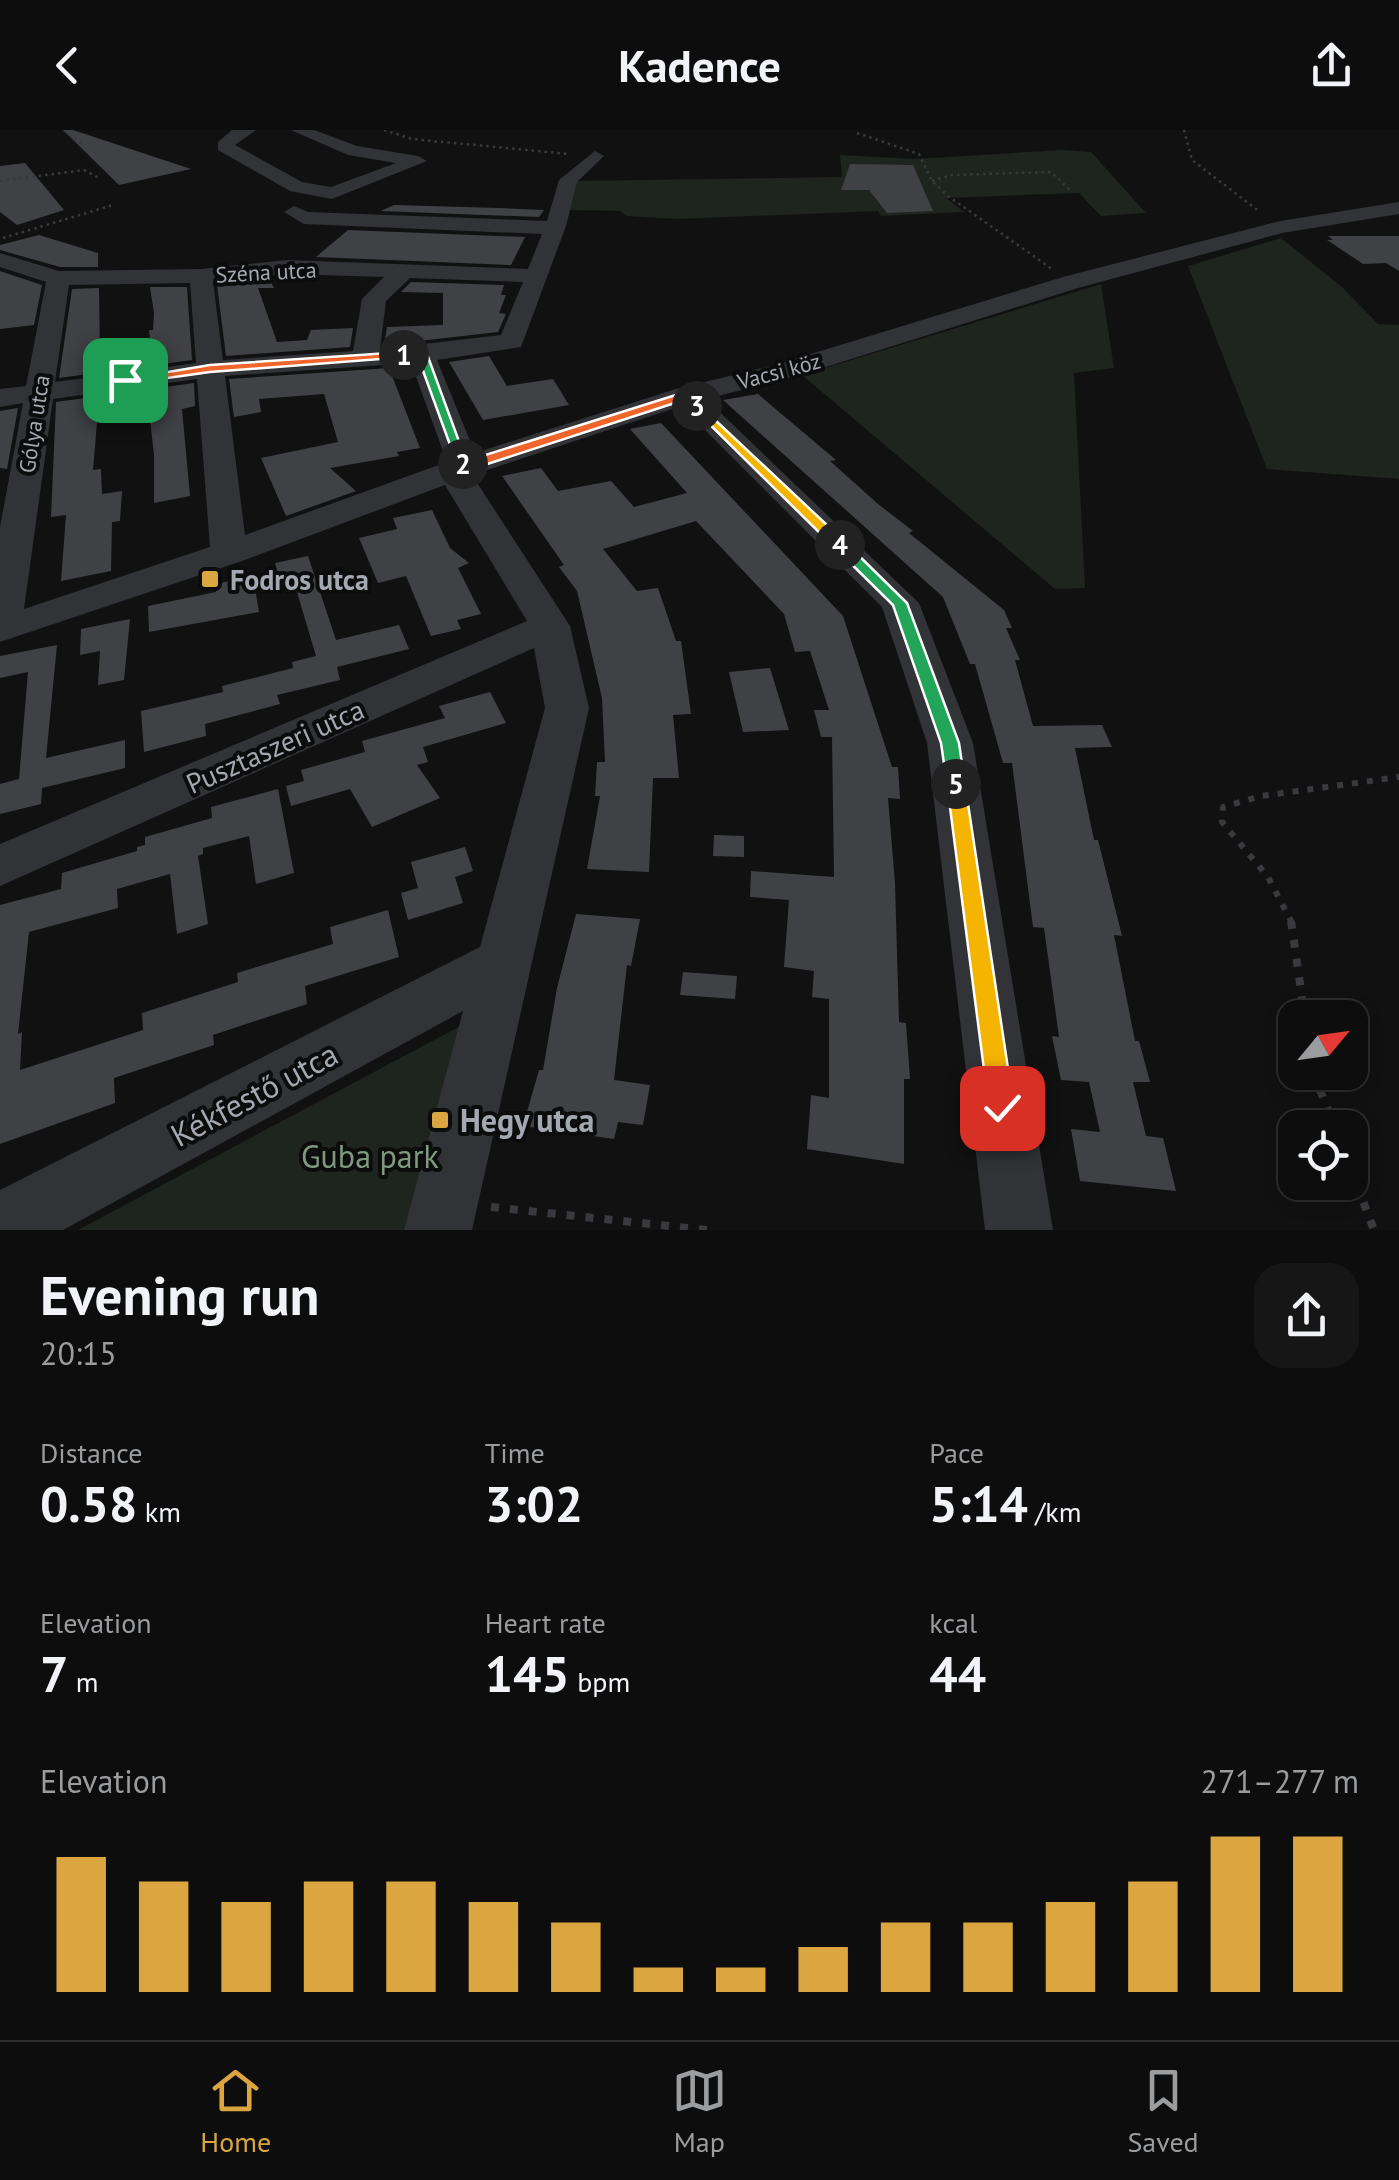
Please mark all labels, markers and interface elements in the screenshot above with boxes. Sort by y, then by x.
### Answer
text: Kadence [618,36,781,94]
icon: back [40,38,95,93]
icon: share [1304,38,1359,93]
street label: Széna utca [215,255,317,289]
pin: 1 [379,330,429,380]
text: 1 [396,336,412,373]
pin [83,338,168,423]
street label: Vacsi köz [733,347,824,396]
icon: arrive [98,353,153,408]
street label: Gólya utca [12,373,56,475]
pin: 3 [672,381,722,431]
text: 3 [689,387,705,424]
pin: 2 [438,439,488,489]
text: 2 [455,445,471,482]
pin: 4 [815,520,865,570]
text: 4 [832,526,848,563]
place label: Fodros utca [230,561,369,598]
marker: Fodros utca [199,568,221,590]
street label: Pusztaszeri utca [180,690,370,802]
pin: 5 [931,759,981,809]
text: 5 [948,765,964,802]
north arrow [1278,1000,1368,1090]
map controls [1278,1000,1368,1200]
street label: Kékfestő utca [163,1032,345,1156]
pin [960,1066,1045,1151]
icon: check [975,1081,1030,1136]
place label: Hegy utca [460,1099,594,1141]
marker: Hegy utca [429,1109,451,1131]
button: locate [1278,1110,1368,1200]
park label: Guba park [301,1135,440,1177]
text: Evening run [40,1259,320,1330]
button: share [1254,1263,1359,1368]
text: 20:15 [40,1332,117,1374]
text: Distance [40,1434,143,1471]
text: Time [485,1434,545,1471]
text: Pace [929,1434,984,1471]
text: 0.58 [40,1471,137,1536]
text: 3:02 [485,1471,583,1536]
text: 5:14 [929,1471,1028,1536]
text: km [137,1493,181,1530]
text: /km [1028,1493,1081,1530]
text: Elevation [40,1604,152,1641]
text: Heart rate [485,1604,606,1641]
text: kcal [929,1604,977,1641]
text: 7 [40,1641,68,1706]
text: 145 [485,1641,570,1706]
text: 44 [929,1641,986,1706]
text: m [68,1663,99,1700]
text: bpm [570,1663,630,1700]
text: Elevation [40,1760,167,1802]
text: 271–277 m [1200,1760,1359,1802]
tab: Home [200,2063,271,2160]
tab: Map [672,2063,727,2160]
tab: Saved [1127,2063,1199,2160]

